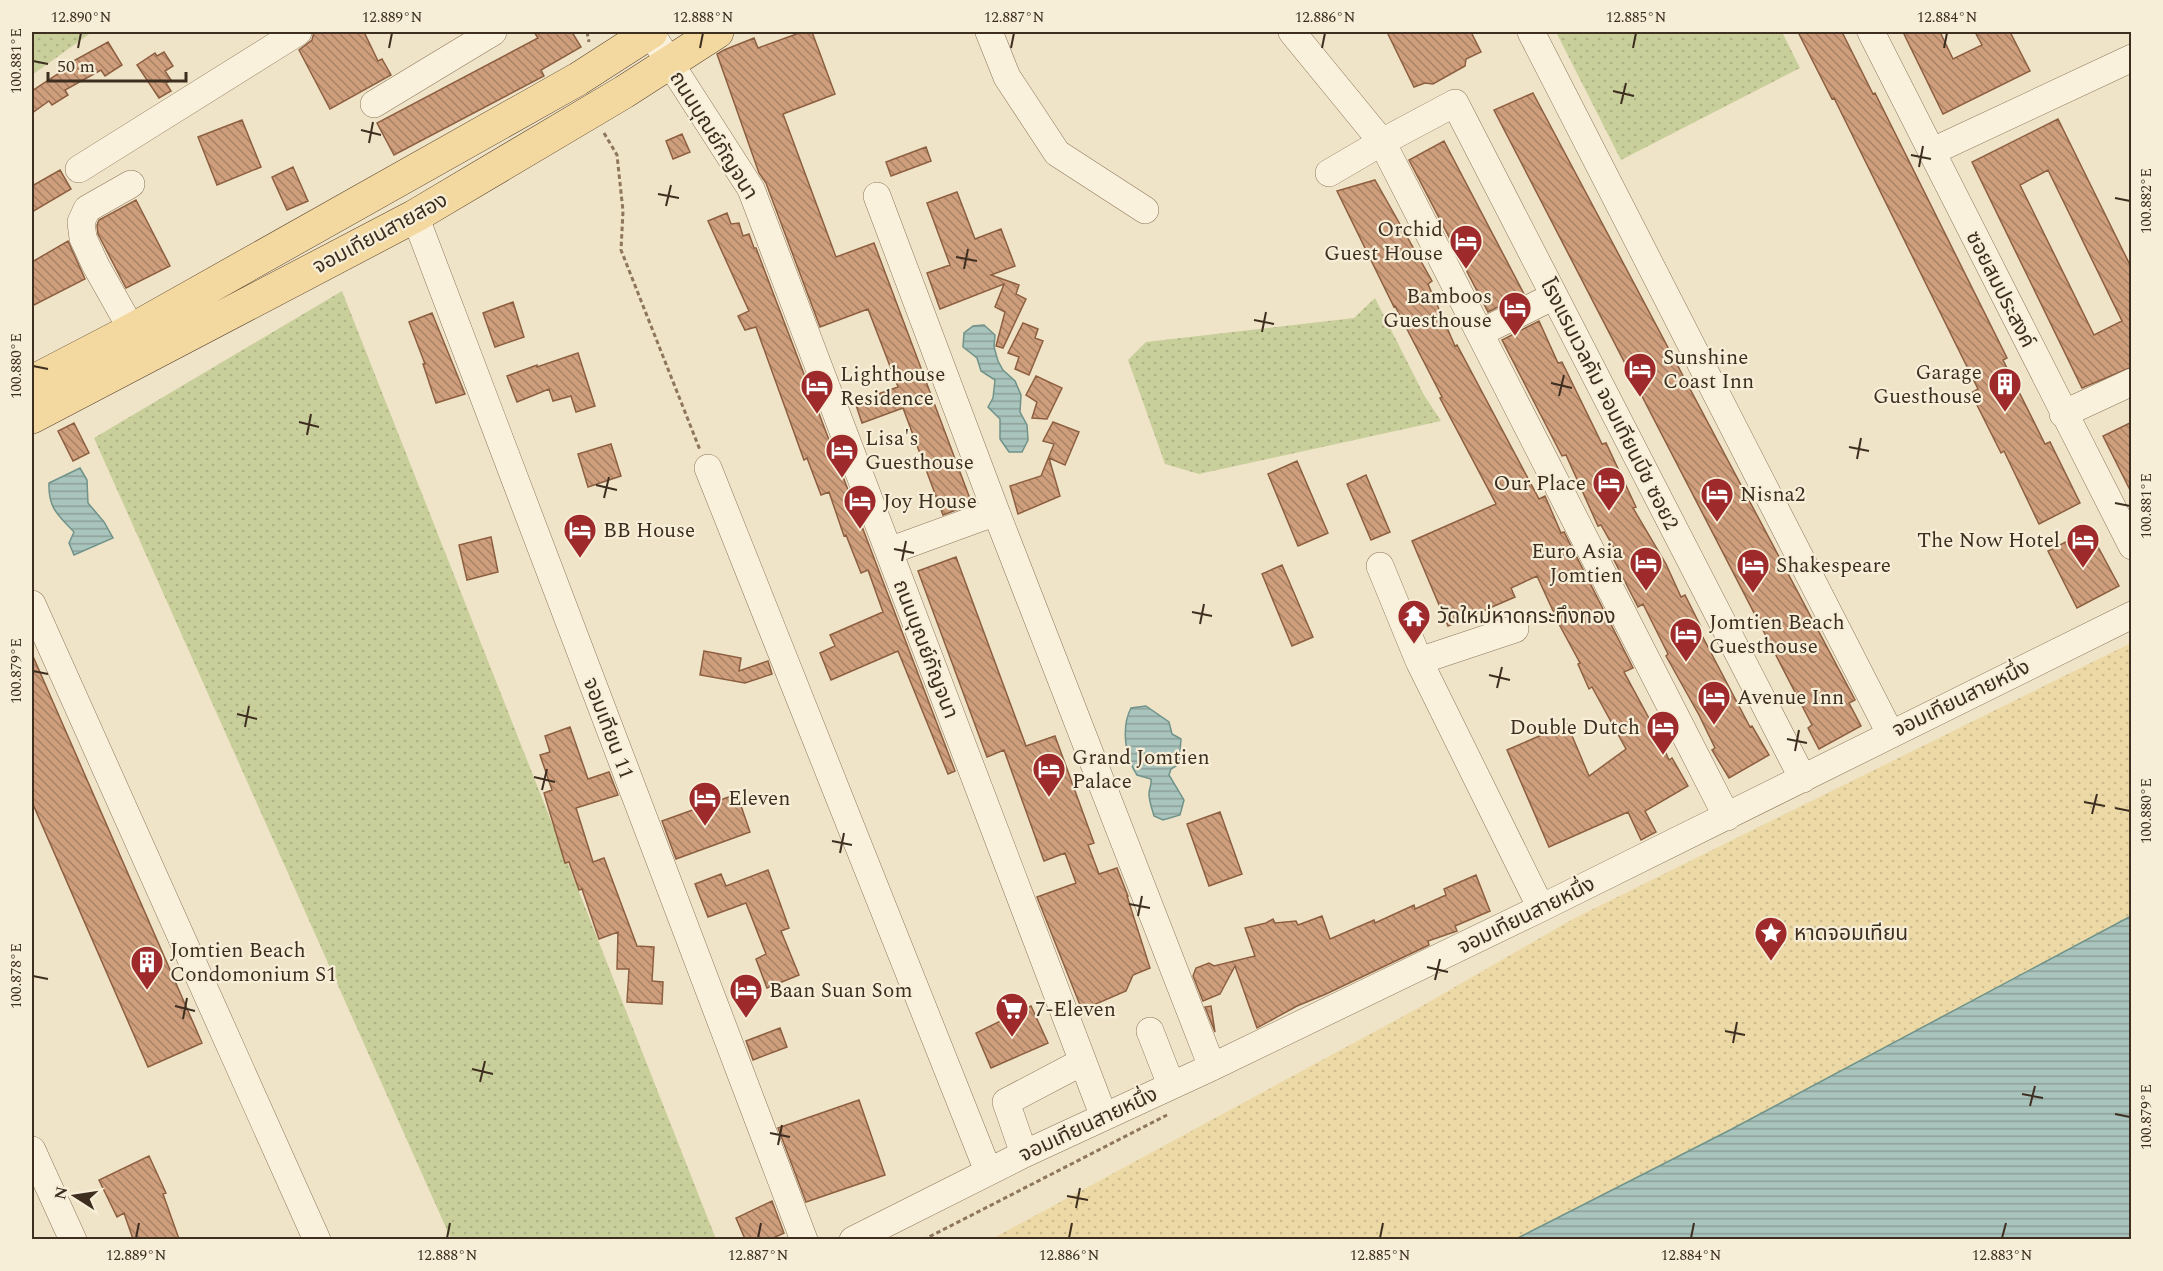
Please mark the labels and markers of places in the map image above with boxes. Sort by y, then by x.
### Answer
place label: Orchid Guest House [1324,214,1443,270]
hotel icon: Orchid Guest House [1448,223,1484,270]
place label: Bamboos Guesthouse [1383,281,1492,337]
hotel icon: Bamboos Guesthouse [1497,290,1533,337]
place label: Sunshine Coast Inn [1663,342,1754,398]
hotel icon: Sunshine Coast Inn [1622,351,1658,398]
place label: Garage Guesthouse [1873,357,1982,413]
place label: Lighthouse Residence [840,359,945,415]
building icon: Garage Guesthouse [1987,366,2023,413]
hotel icon: Lighthouse Residence [799,368,835,415]
place label: Lisa's Guesthouse [865,423,974,479]
hotel icon: Lisa's Guesthouse [824,432,860,479]
hotel icon: Our Place [1591,465,1627,512]
place label: Our Place [1494,468,1586,500]
hotel icon: Nisna2 [1699,476,1735,523]
place label: Nisna2 [1740,479,1805,511]
hotel icon: Joy House [842,483,878,530]
place label: Joy House [883,486,977,518]
hotel icon: BB House [562,512,598,559]
place label: BB House [603,515,695,547]
hotel icon: The Now Hotel [2065,522,2101,569]
place label: The Now Hotel [1917,525,2060,557]
place label: Euro Asia Jomtien [1531,536,1624,592]
hotel icon: Euro Asia Jomtien [1628,545,1664,592]
hotel icon: Shakespeare [1735,547,1771,594]
place label: Shakespeare [1776,550,1891,582]
temple icon: วัดใหม่หาดกระทึงทอง [1396,598,1432,645]
place label: วัดใหม่หาดกระทึงทอง [1437,601,1615,633]
place label: Jomtien Beach Guesthouse [1709,607,1845,663]
hotel icon: Jomtien Beach Guesthouse [1668,616,1704,663]
hotel icon: Avenue Inn [1696,679,1732,726]
place label: Avenue Inn [1737,682,1844,714]
hotel icon: Double Dutch [1645,709,1681,756]
place label: Double Dutch [1509,712,1640,744]
place label: Grand Jomtien Palace [1072,742,1210,798]
hotel icon: Grand Jomtien Palace [1031,751,1067,798]
hotel icon: Eleven [687,780,723,827]
place label: Eleven [728,783,791,815]
place icon: หาดจอมเทียน [1753,915,1789,962]
place label: หาดจอมเทียน [1794,918,1908,950]
place label: Jomtien Beach Condomonium S1 [170,935,337,991]
building icon: Jomtien Beach Condomonium S1 [129,944,165,991]
hotel icon: Baan Suan Som [728,972,764,1019]
place label: Baan Suan Som [769,975,912,1007]
supermarket icon: 7-Eleven [994,991,1030,1038]
place label: 7-Eleven [1035,994,1116,1026]

